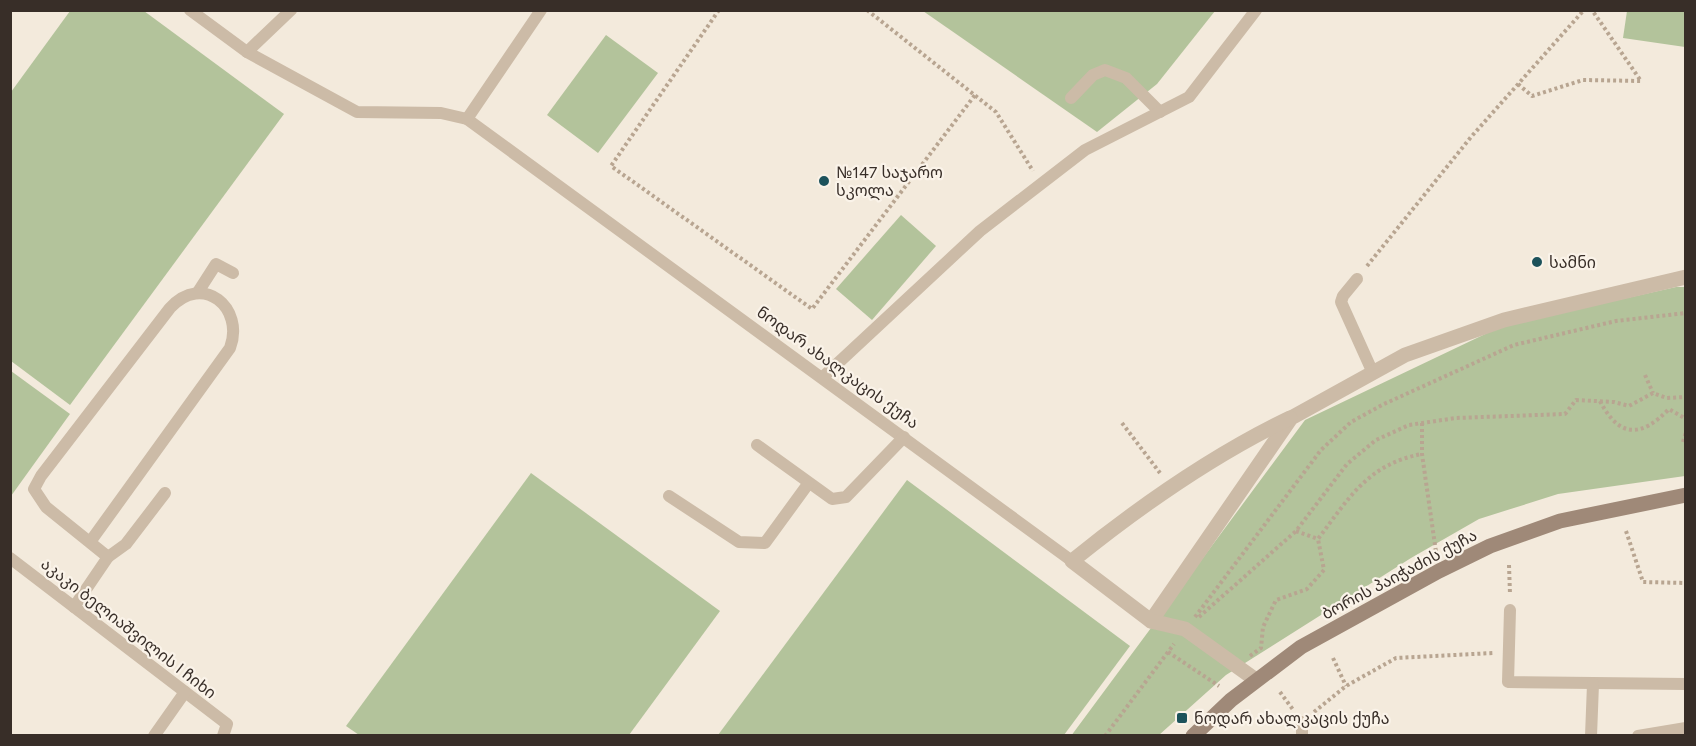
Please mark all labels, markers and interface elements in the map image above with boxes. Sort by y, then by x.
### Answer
place label: №147 საჯარო სკოლა [836,163,943,201]
marker: №147 საჯარო სკოლა [817,174,831,188]
place label: სამნი [1549,253,1596,272]
marker: სამნი [1530,255,1544,269]
street label: ნოდარ ახალკაცის ქუჩა [752,302,922,433]
street label: ბორის პაიჭაძის ქუჩა [1318,525,1480,623]
street label: აკაკი ბელიაშვილის I ჩიხი [37,554,220,703]
place label: ნოდარ ახალკაცის ქუჩა [1194,709,1390,729]
marker: ნოდარ ახალკაცის ქუჩა [1175,711,1189,725]

